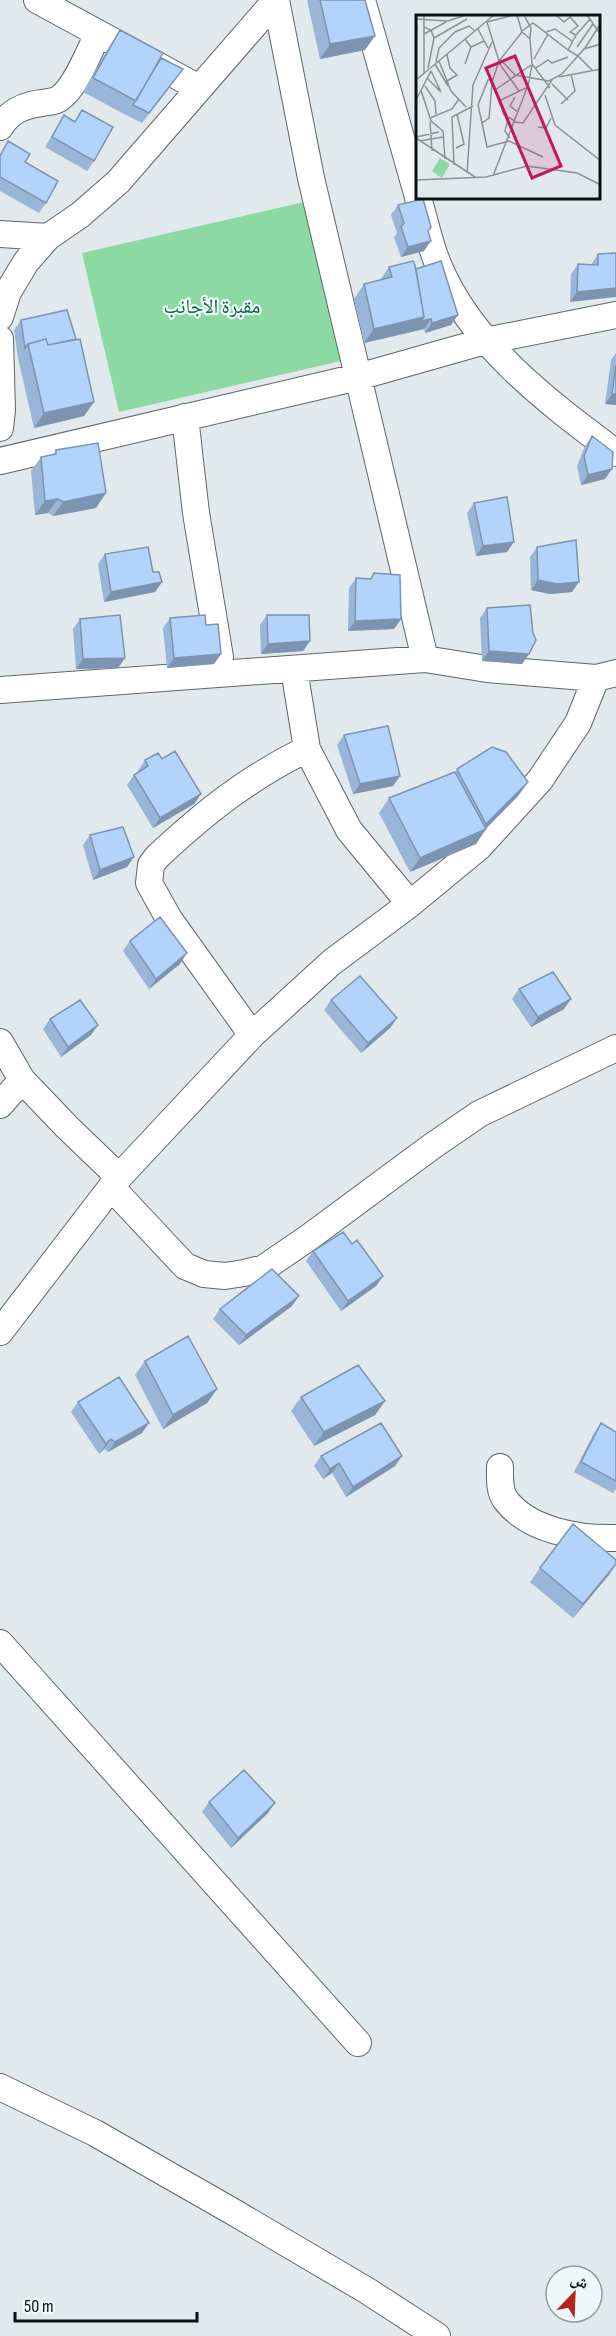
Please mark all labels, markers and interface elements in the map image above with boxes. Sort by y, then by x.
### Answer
inset map [416,15,601,200]
park label: مقبرة الأجانب [164,295,260,319]
north arrow [544,2264,604,2324]
text: ش [568,2270,591,2294]
scale bar [15,2285,196,2323]
text: 50 m [24,2296,54,2317]

